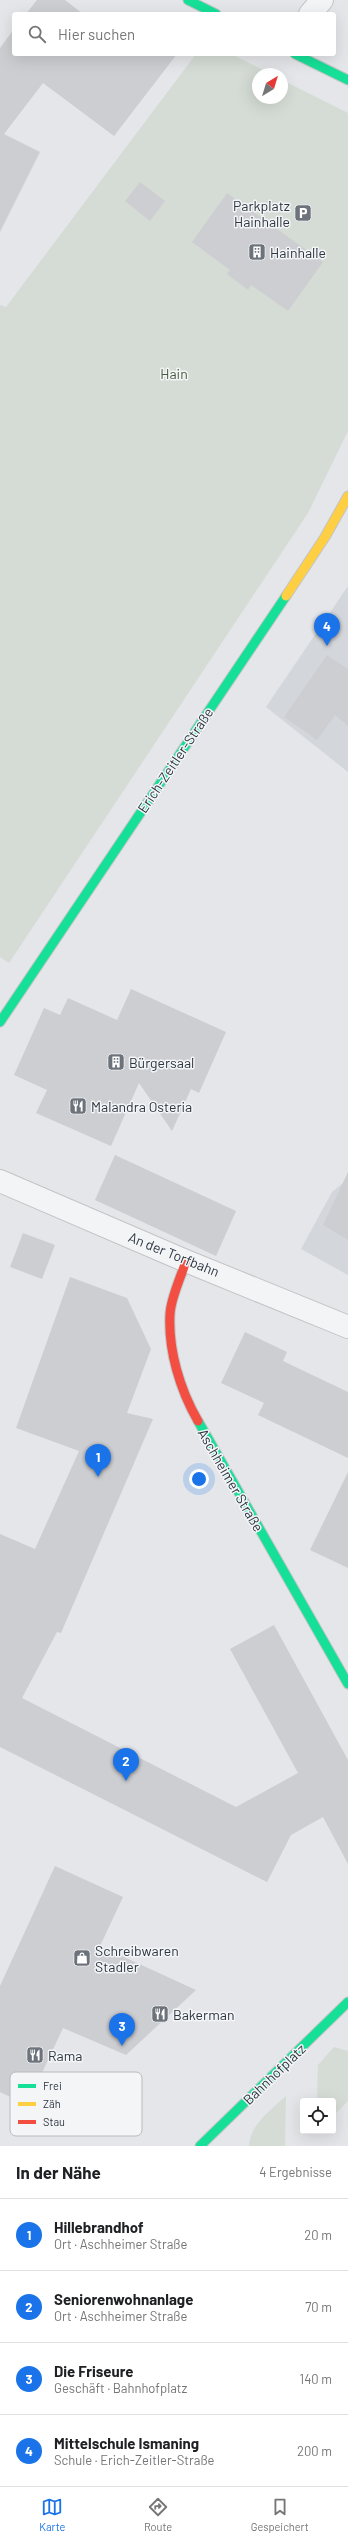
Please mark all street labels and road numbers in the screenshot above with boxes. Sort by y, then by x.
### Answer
street label: Erich-Zeitler-Straße [134,704,216,816]
street label: An der Torfbahn [126,1228,222,1280]
street label: Aschheimer Straße [195,1425,267,1535]
street label: Bahnhofplatz [239,2040,309,2108]

